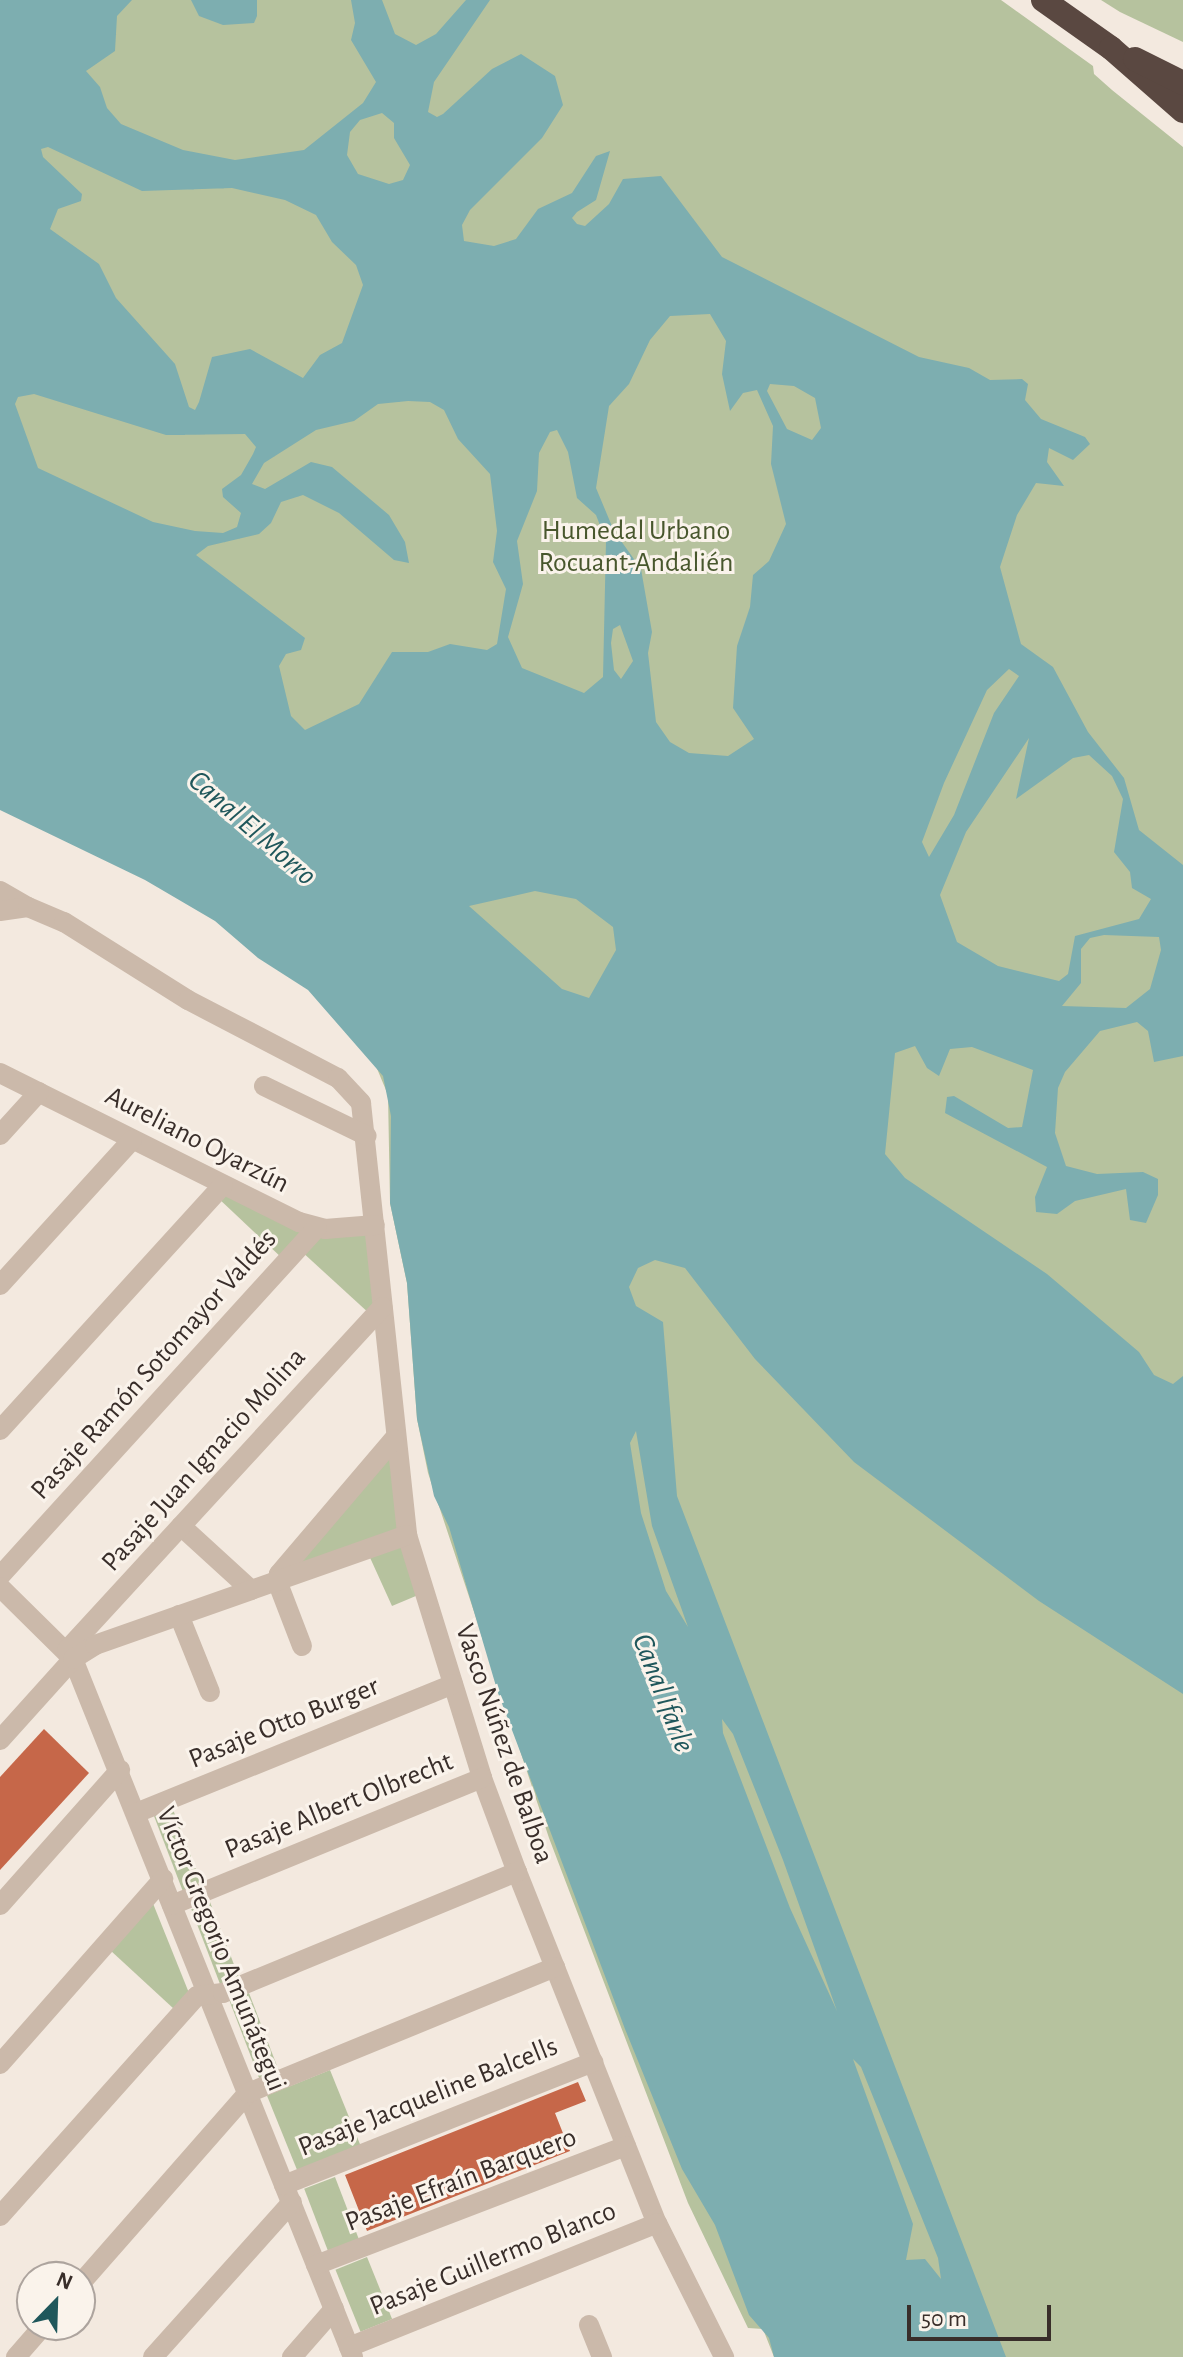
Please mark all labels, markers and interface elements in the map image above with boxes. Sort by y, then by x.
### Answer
park label: Humedal Urbano Rocuant-Andalién [538,514,734,580]
water label: Canal El Morro [180,763,324,893]
street label: Aureliano Oyarzún [100,1079,294,1201]
street label: Pasaje Ramón Sotomayor Valdés [24,1223,284,1507]
street label: Pasaje Juan Ignacio Molina [95,1341,313,1579]
street label: Vasco Núñez de Balboa [447,1620,561,1868]
water label: Canal Ifarle [624,1629,702,1757]
street label: Pasaje Otto Burger [184,1670,384,1776]
street label: Pasaje Albert Olbrecht [220,1745,458,1867]
street label: Víctor Gregorio Amunátegui [149,1802,293,2096]
street label: Pasaje Jacqueline Balcells [293,2030,563,2164]
street label: Pasaje Efraín Barquero [341,2120,581,2240]
street label: Pasaje Guillermo Blanco [365,2194,621,2324]
north arrow [16,2261,96,2341]
text: N [53,2268,76,2294]
scale bar [911,2289,1055,2339]
text: 50 m [921,2307,967,2331]

